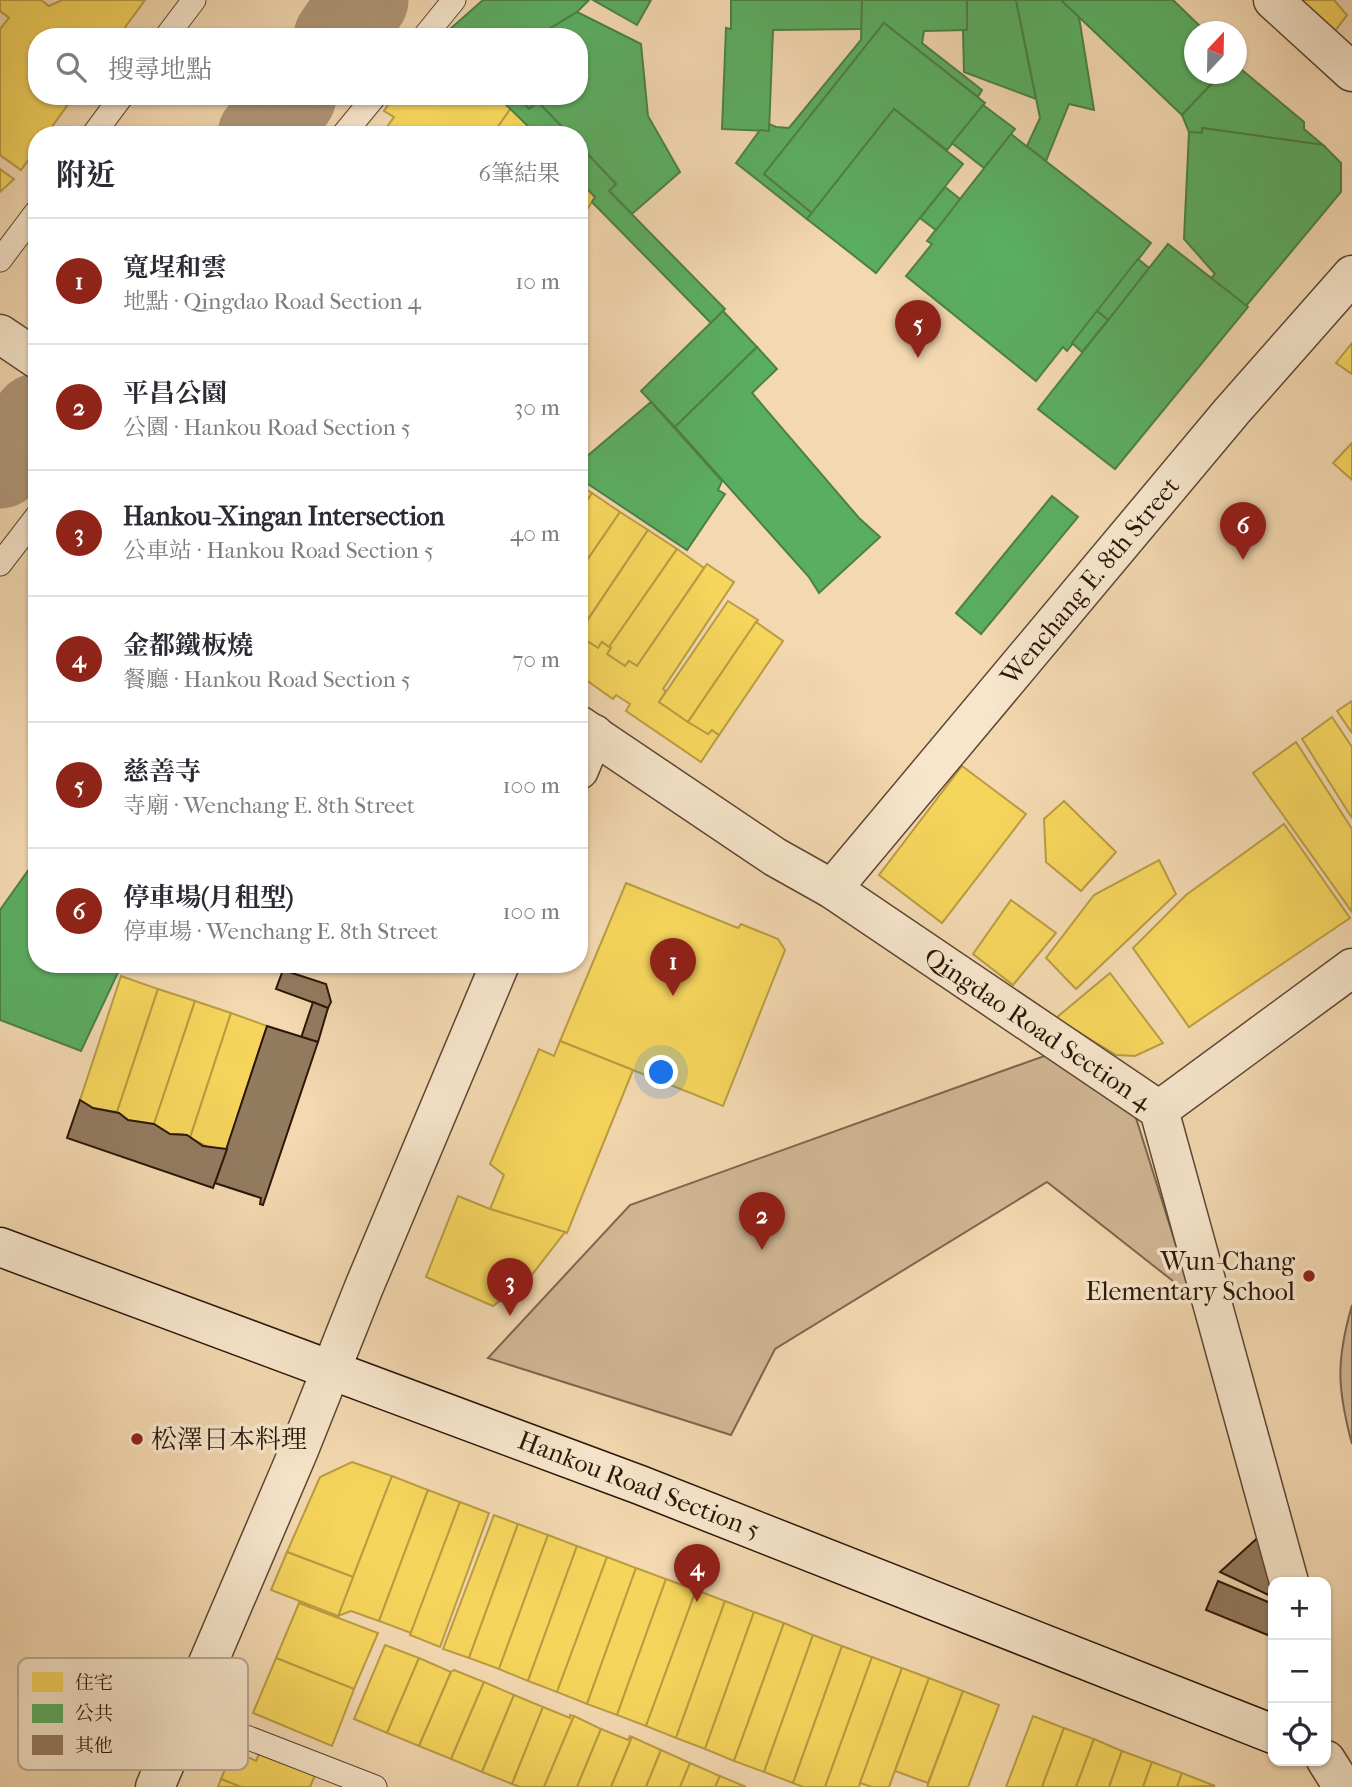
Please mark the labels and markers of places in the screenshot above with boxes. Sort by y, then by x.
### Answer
pin: 5 [895,300,941,358]
pin: 6 [1220,502,1266,560]
pin: 1 [650,938,696,996]
pin: 2 [739,1192,785,1250]
place label: Wun-Chang Elementary School [1086,1246,1296,1307]
pin: 3 [487,1258,533,1316]
marker: Wun-Chang Elementary School [1301,1268,1317,1284]
place label: 松澤日本料理 [151,1424,307,1455]
marker: 松澤日本料理 [129,1431,145,1447]
pin: 4 [674,1544,720,1602]

